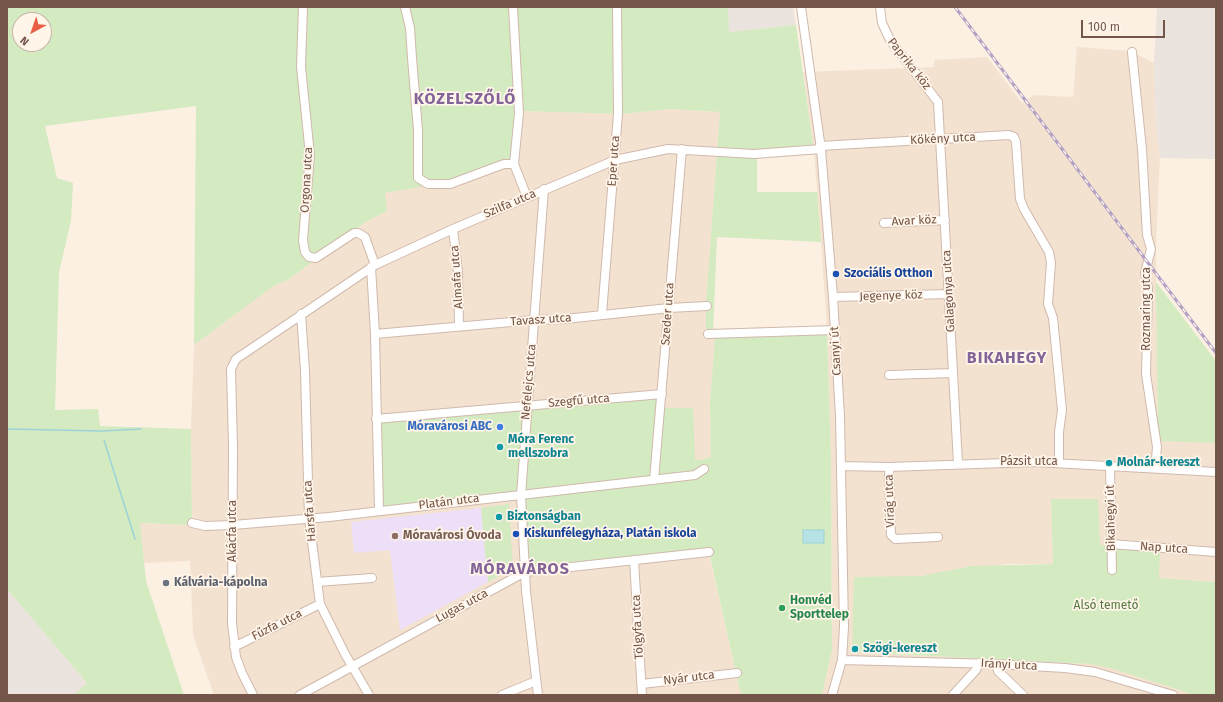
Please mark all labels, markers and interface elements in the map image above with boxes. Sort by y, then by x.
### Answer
north arrow [12,12,52,52]
scale bar [1083,12,1167,38]
text: 100 m [1088,20,1120,34]
text: N [18,33,32,48]
street label: Paprika köz [884,35,934,93]
district label: KÖZELSZŐLŐ [414,90,516,110]
street label: Kökény utca [910,130,976,148]
street label: Eper utca [605,135,623,187]
street label: Orgona utca [298,147,316,213]
street label: Szilfa utca [482,187,538,221]
street label: Avar köz [891,213,937,229]
street label: Almafa utca [448,245,466,309]
street label: Galagonya utca [940,249,958,333]
place label: Szociális Otthon [844,267,933,281]
street label: Rozmaring utca [1140,267,1154,351]
marker: Szociális Otthon [831,269,841,279]
street label: Szeder utca [659,282,677,346]
street label: Jegenye köz [859,288,923,304]
street label: Tavasz utca [510,311,572,329]
street label: Csanyi út [828,326,844,376]
street label: Nefelejcs utca [519,343,539,421]
district label: BIKAHEGY [967,349,1047,369]
street label: Szegfű utca [548,391,610,411]
place label: Móravárosi ABC [407,420,492,434]
marker: Móravárosi ABC [495,422,505,432]
place label: Móra Ferenc mellszobra [508,433,574,461]
marker: Móra Ferenc mellszobra [495,442,505,452]
street label: Pázsit utca [1000,455,1058,469]
place label: Molnár-kereszt [1117,456,1200,470]
marker: Molnár-kereszt [1104,458,1114,468]
street label: Virág utca [882,474,898,528]
street label: Hársfa utca [301,480,319,542]
street label: Bikahegyi út [1103,484,1119,552]
street label: Platán utca [418,491,480,513]
street label: Akácfa utca [226,500,240,562]
place label: Biztonságban [507,510,581,524]
marker: Biztonságban [494,512,504,522]
place label: Kiskunfélegyháza, Platán iskola [524,527,697,541]
place label: Móravárosi Óvoda [403,529,501,543]
marker: Kiskunfélegyháza, Platán iskola [511,529,521,539]
marker: Móravárosi Óvoda [390,531,400,541]
street label: Nap utca [1139,539,1189,557]
district label: MÓRAVÁROS [470,560,570,580]
place label: Kálvária-kápolna [174,576,268,590]
marker: Kálvária-kápolna [161,578,171,588]
street label: Lugas utca [433,586,491,626]
street label: Tölgyfa utca [629,594,647,660]
place label: Honvéd Sporttelep [790,594,849,622]
park label: Alsó temető [1074,599,1138,613]
marker: Honvéd Sporttelep [777,603,787,613]
street label: Fűzfa utca [249,606,305,644]
place label: Szögi-kereszt [863,642,937,656]
marker: Szögi-kereszt [850,644,860,654]
street label: Irányi utca [980,656,1038,674]
street label: Nyár utca [663,668,715,688]

